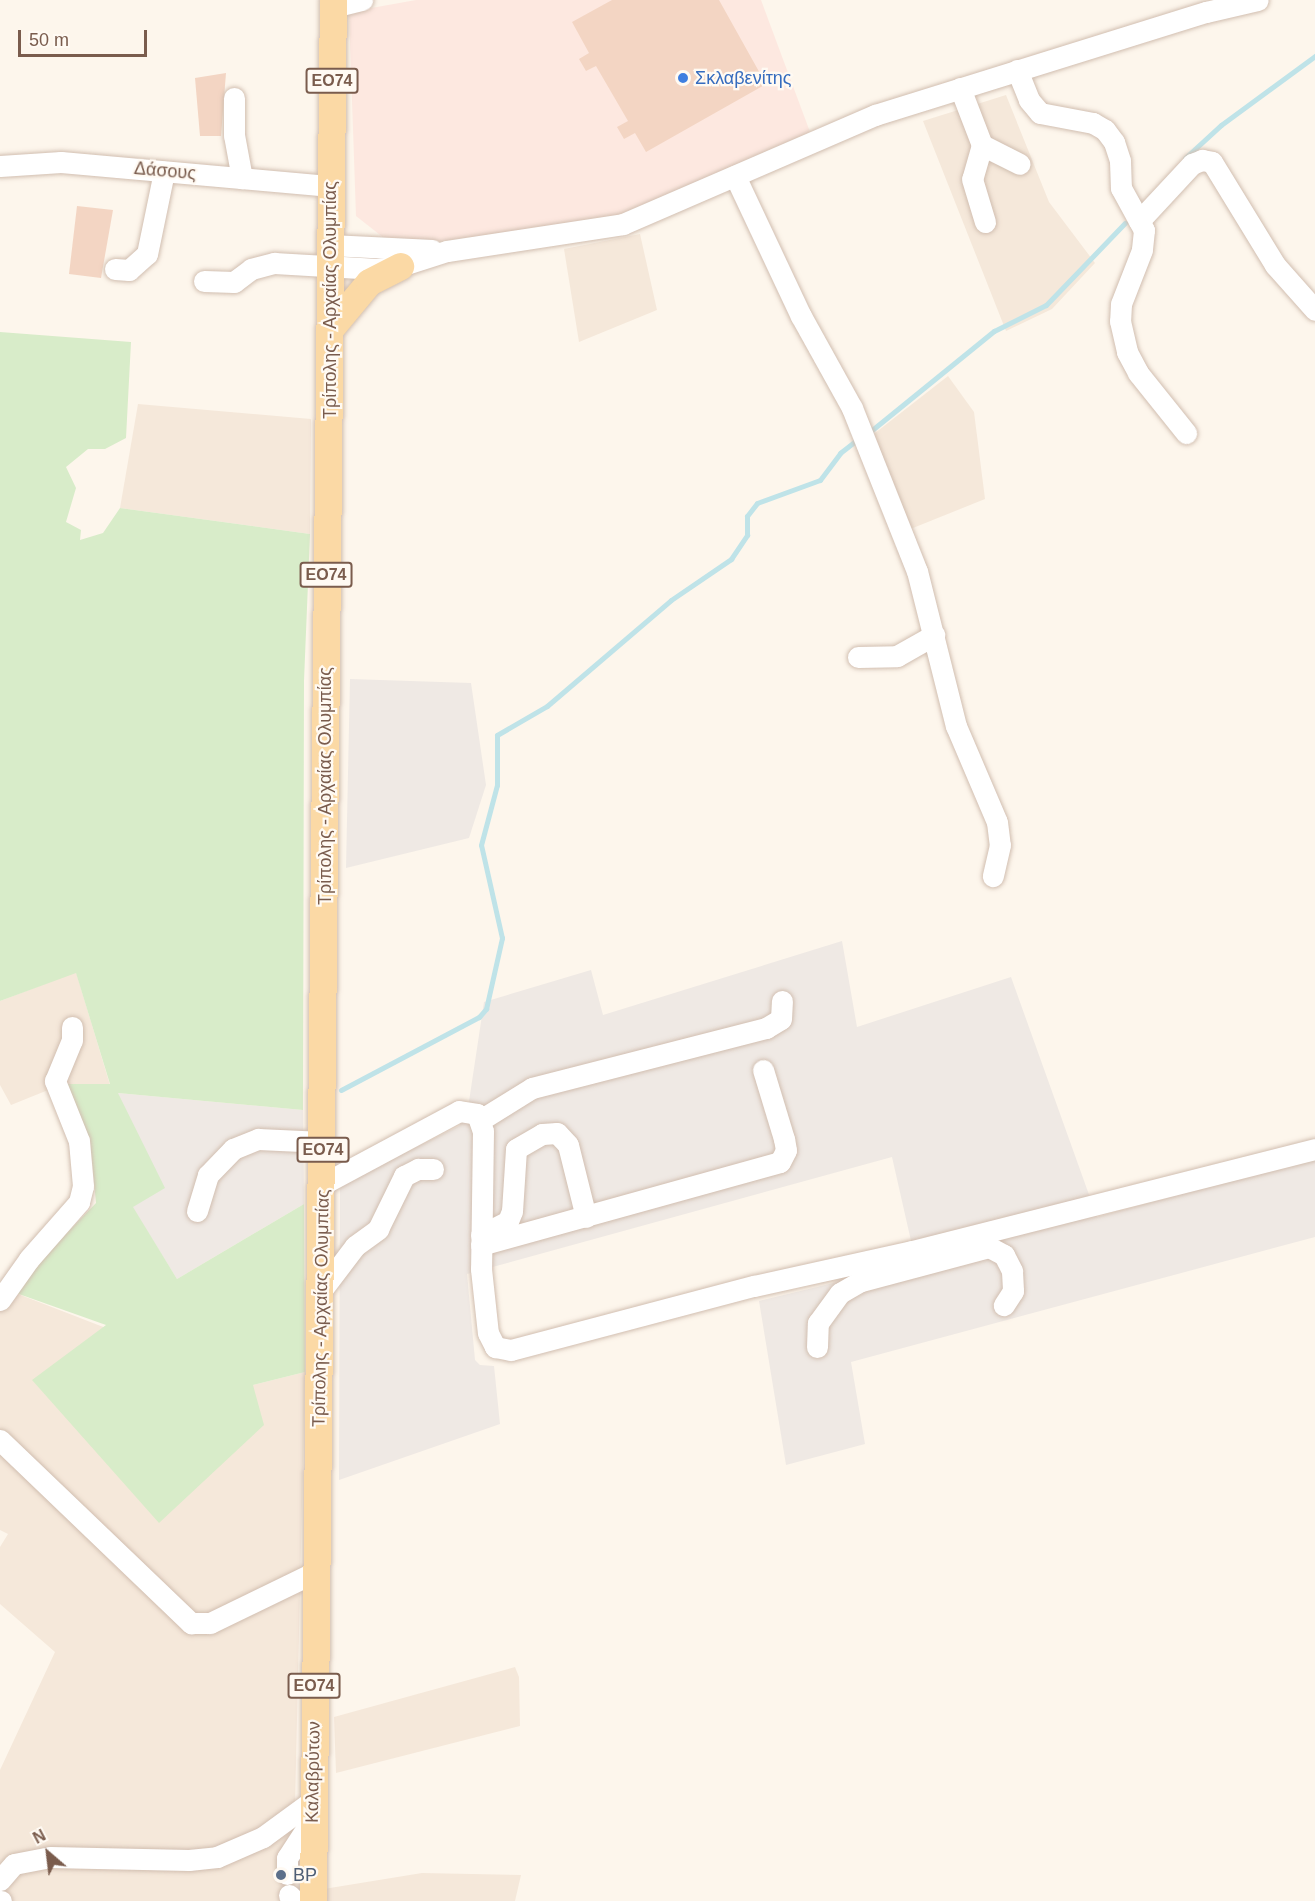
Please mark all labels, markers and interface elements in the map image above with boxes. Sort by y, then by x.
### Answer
scale bar [21,18,150,56]
text: 50 m [29,30,69,50]
place label: Σκλαβενίτης [695,67,791,89]
road number: ΕΟ74 [305,68,359,94]
marker: Σκλαβενίτης [676,71,690,85]
street label: Δάσους [133,158,197,184]
street label: Τρίπολης - Αρχαίας Ολυμπίας [319,181,341,419]
road number: ΕΟ74 [299,562,353,588]
street label: Τρίπολης - Αρχαίας Ολυμπίας [314,667,336,905]
road number: ΕΟ74 [296,1137,350,1163]
street label: Τρίπολης - Αρχαίας Ολυμπίας [308,1188,334,1428]
road number: ΕΟ74 [287,1673,341,1699]
street label: Καλαβρύτων [301,1721,325,1823]
north arrow [18,1823,78,1883]
text: N [30,1826,48,1847]
place label: BP [293,1864,317,1886]
marker: BP [274,1868,288,1882]

